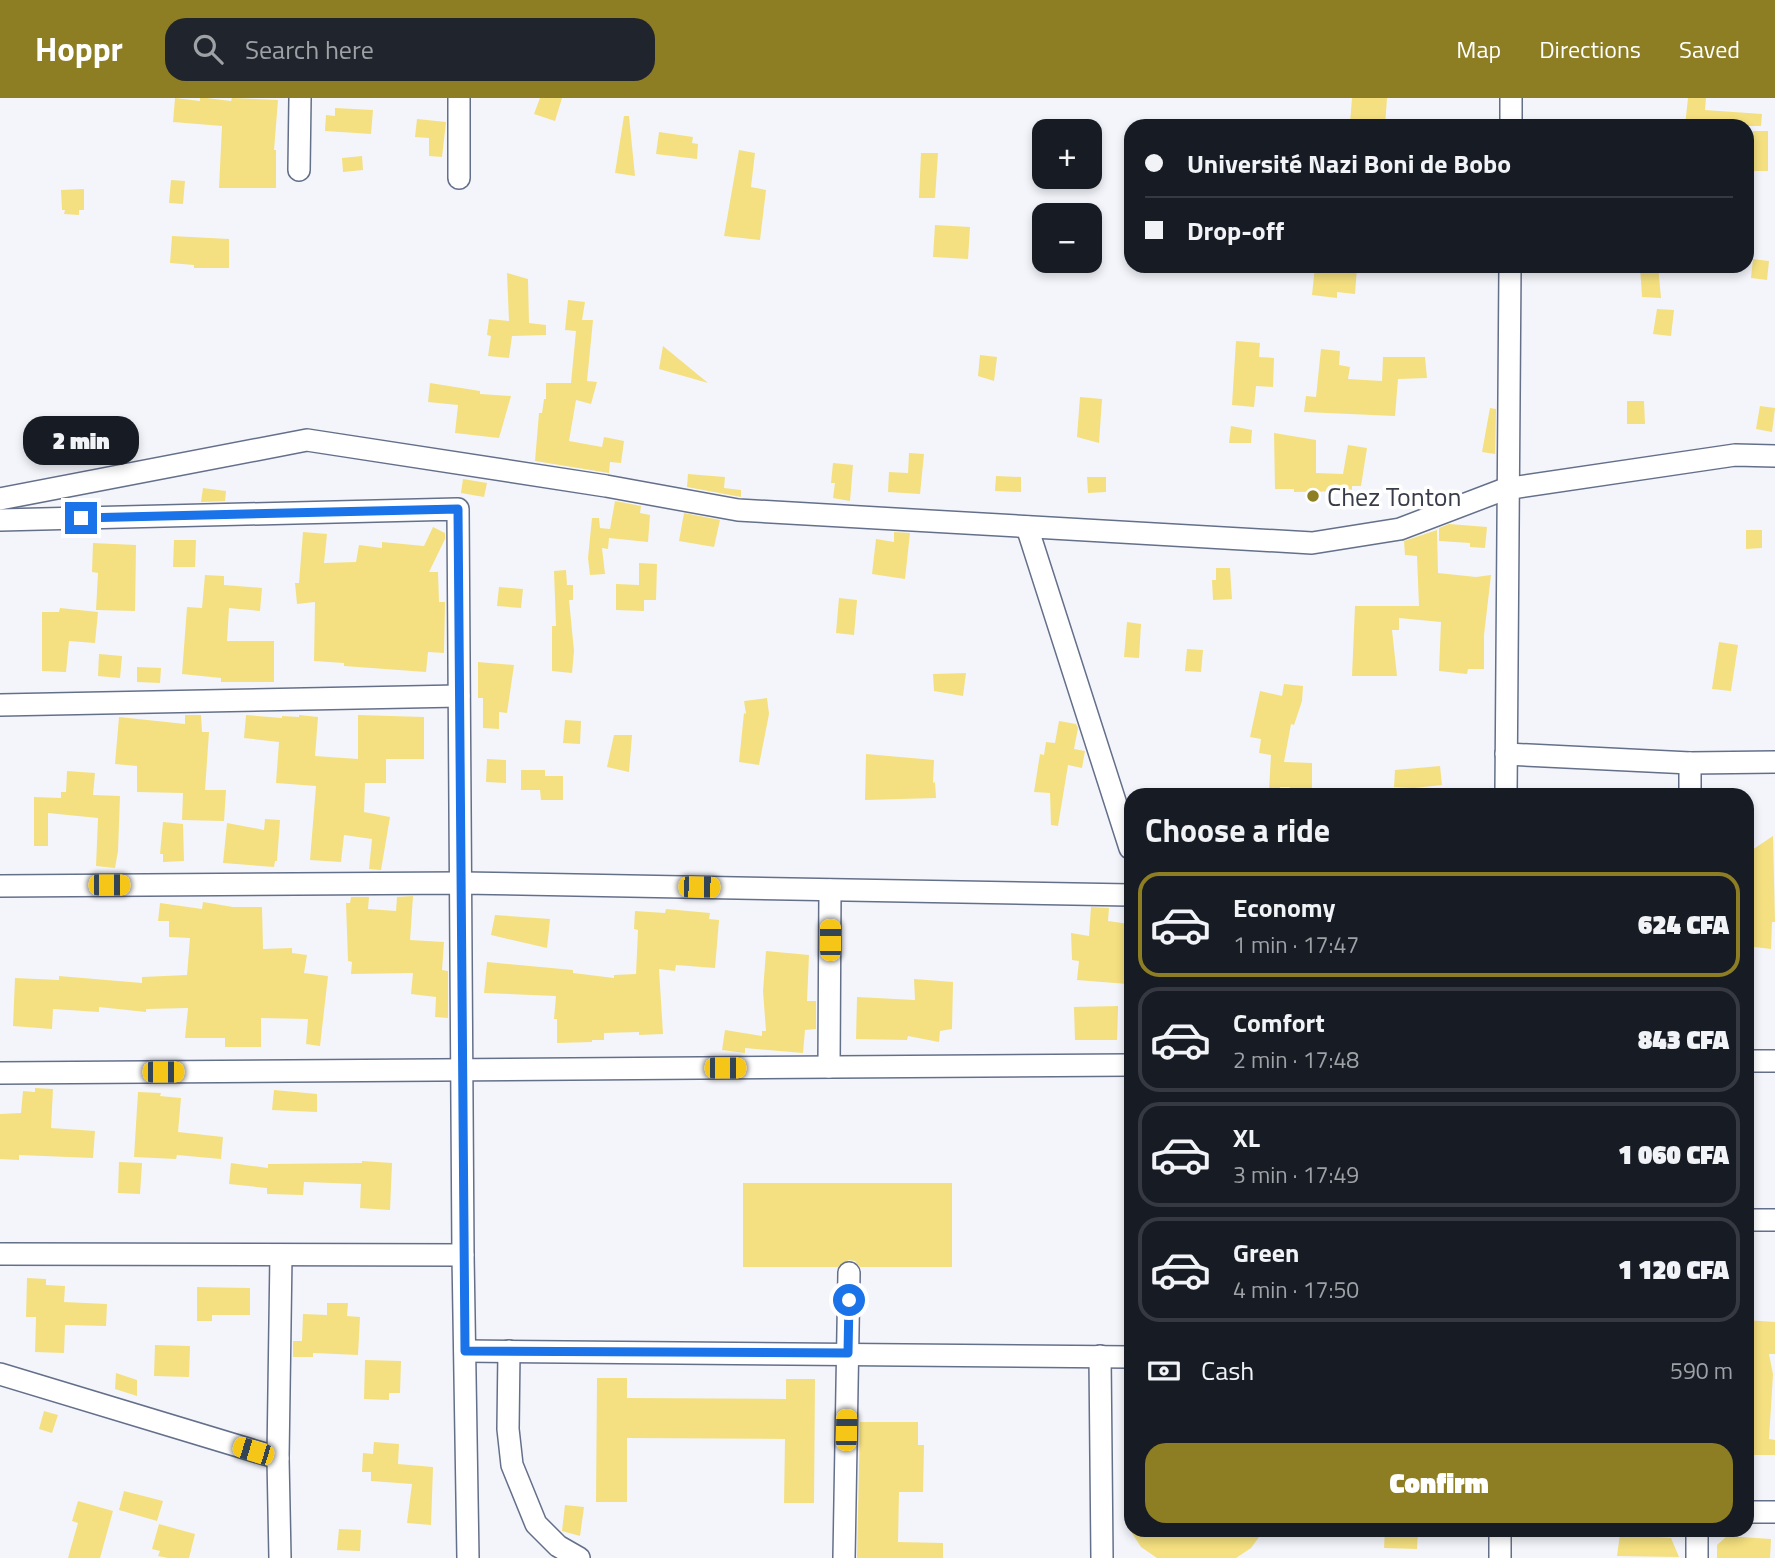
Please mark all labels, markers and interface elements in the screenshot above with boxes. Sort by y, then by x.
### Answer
search box [165,18,655,81]
text: Hoppr [35,24,123,74]
icon: search [189,30,227,68]
text: Search here [245,30,374,69]
text: Map [1456,31,1501,67]
text: Directions [1539,31,1641,67]
text: Saved [1679,31,1740,67]
map controls [1032,119,1102,273]
button: + [1032,119,1102,189]
text: Université Nazi Boni de Bobo [1187,144,1511,183]
button: − [1032,203,1102,273]
text: Drop-off [1187,211,1284,250]
callout: 2 min [23,416,139,466]
text: 2 min [52,423,110,458]
place label: Chez Tonton [1327,477,1462,516]
marker: Chez Tonton [1305,488,1321,504]
route end [65,502,97,534]
text: Choose a ride [1145,806,1330,854]
car [89,875,131,896]
car [678,876,721,898]
text: Economy [1233,888,1335,927]
icon: car [1149,893,1212,956]
text: 624 CFA [1638,905,1729,944]
car [820,919,841,961]
text: 1 min · 17:47 [1233,927,1359,962]
text: Comfort [1233,1003,1325,1042]
icon: car [1149,1008,1212,1071]
text: 843 CFA [1638,1020,1729,1059]
text: 2 min · 17:48 [1233,1042,1359,1077]
car [705,1058,747,1079]
car [143,1062,185,1083]
text: XL [1233,1118,1260,1157]
icon: car [1149,1123,1212,1186]
text: 1 060 CFA [1618,1135,1729,1174]
text: 3 min · 17:49 [1233,1157,1359,1192]
text: Green [1233,1233,1299,1272]
icon: car [1149,1238,1212,1301]
text: 1 120 CFA [1618,1250,1729,1289]
text: 4 min · 17:50 [1233,1272,1359,1307]
route start [833,1284,865,1316]
text: Cash [1201,1351,1254,1390]
icon: cash [1145,1352,1183,1390]
text: 590 m [1670,1353,1733,1388]
car [836,1409,857,1451]
car [230,1435,277,1467]
button: Confirm [1145,1443,1733,1523]

